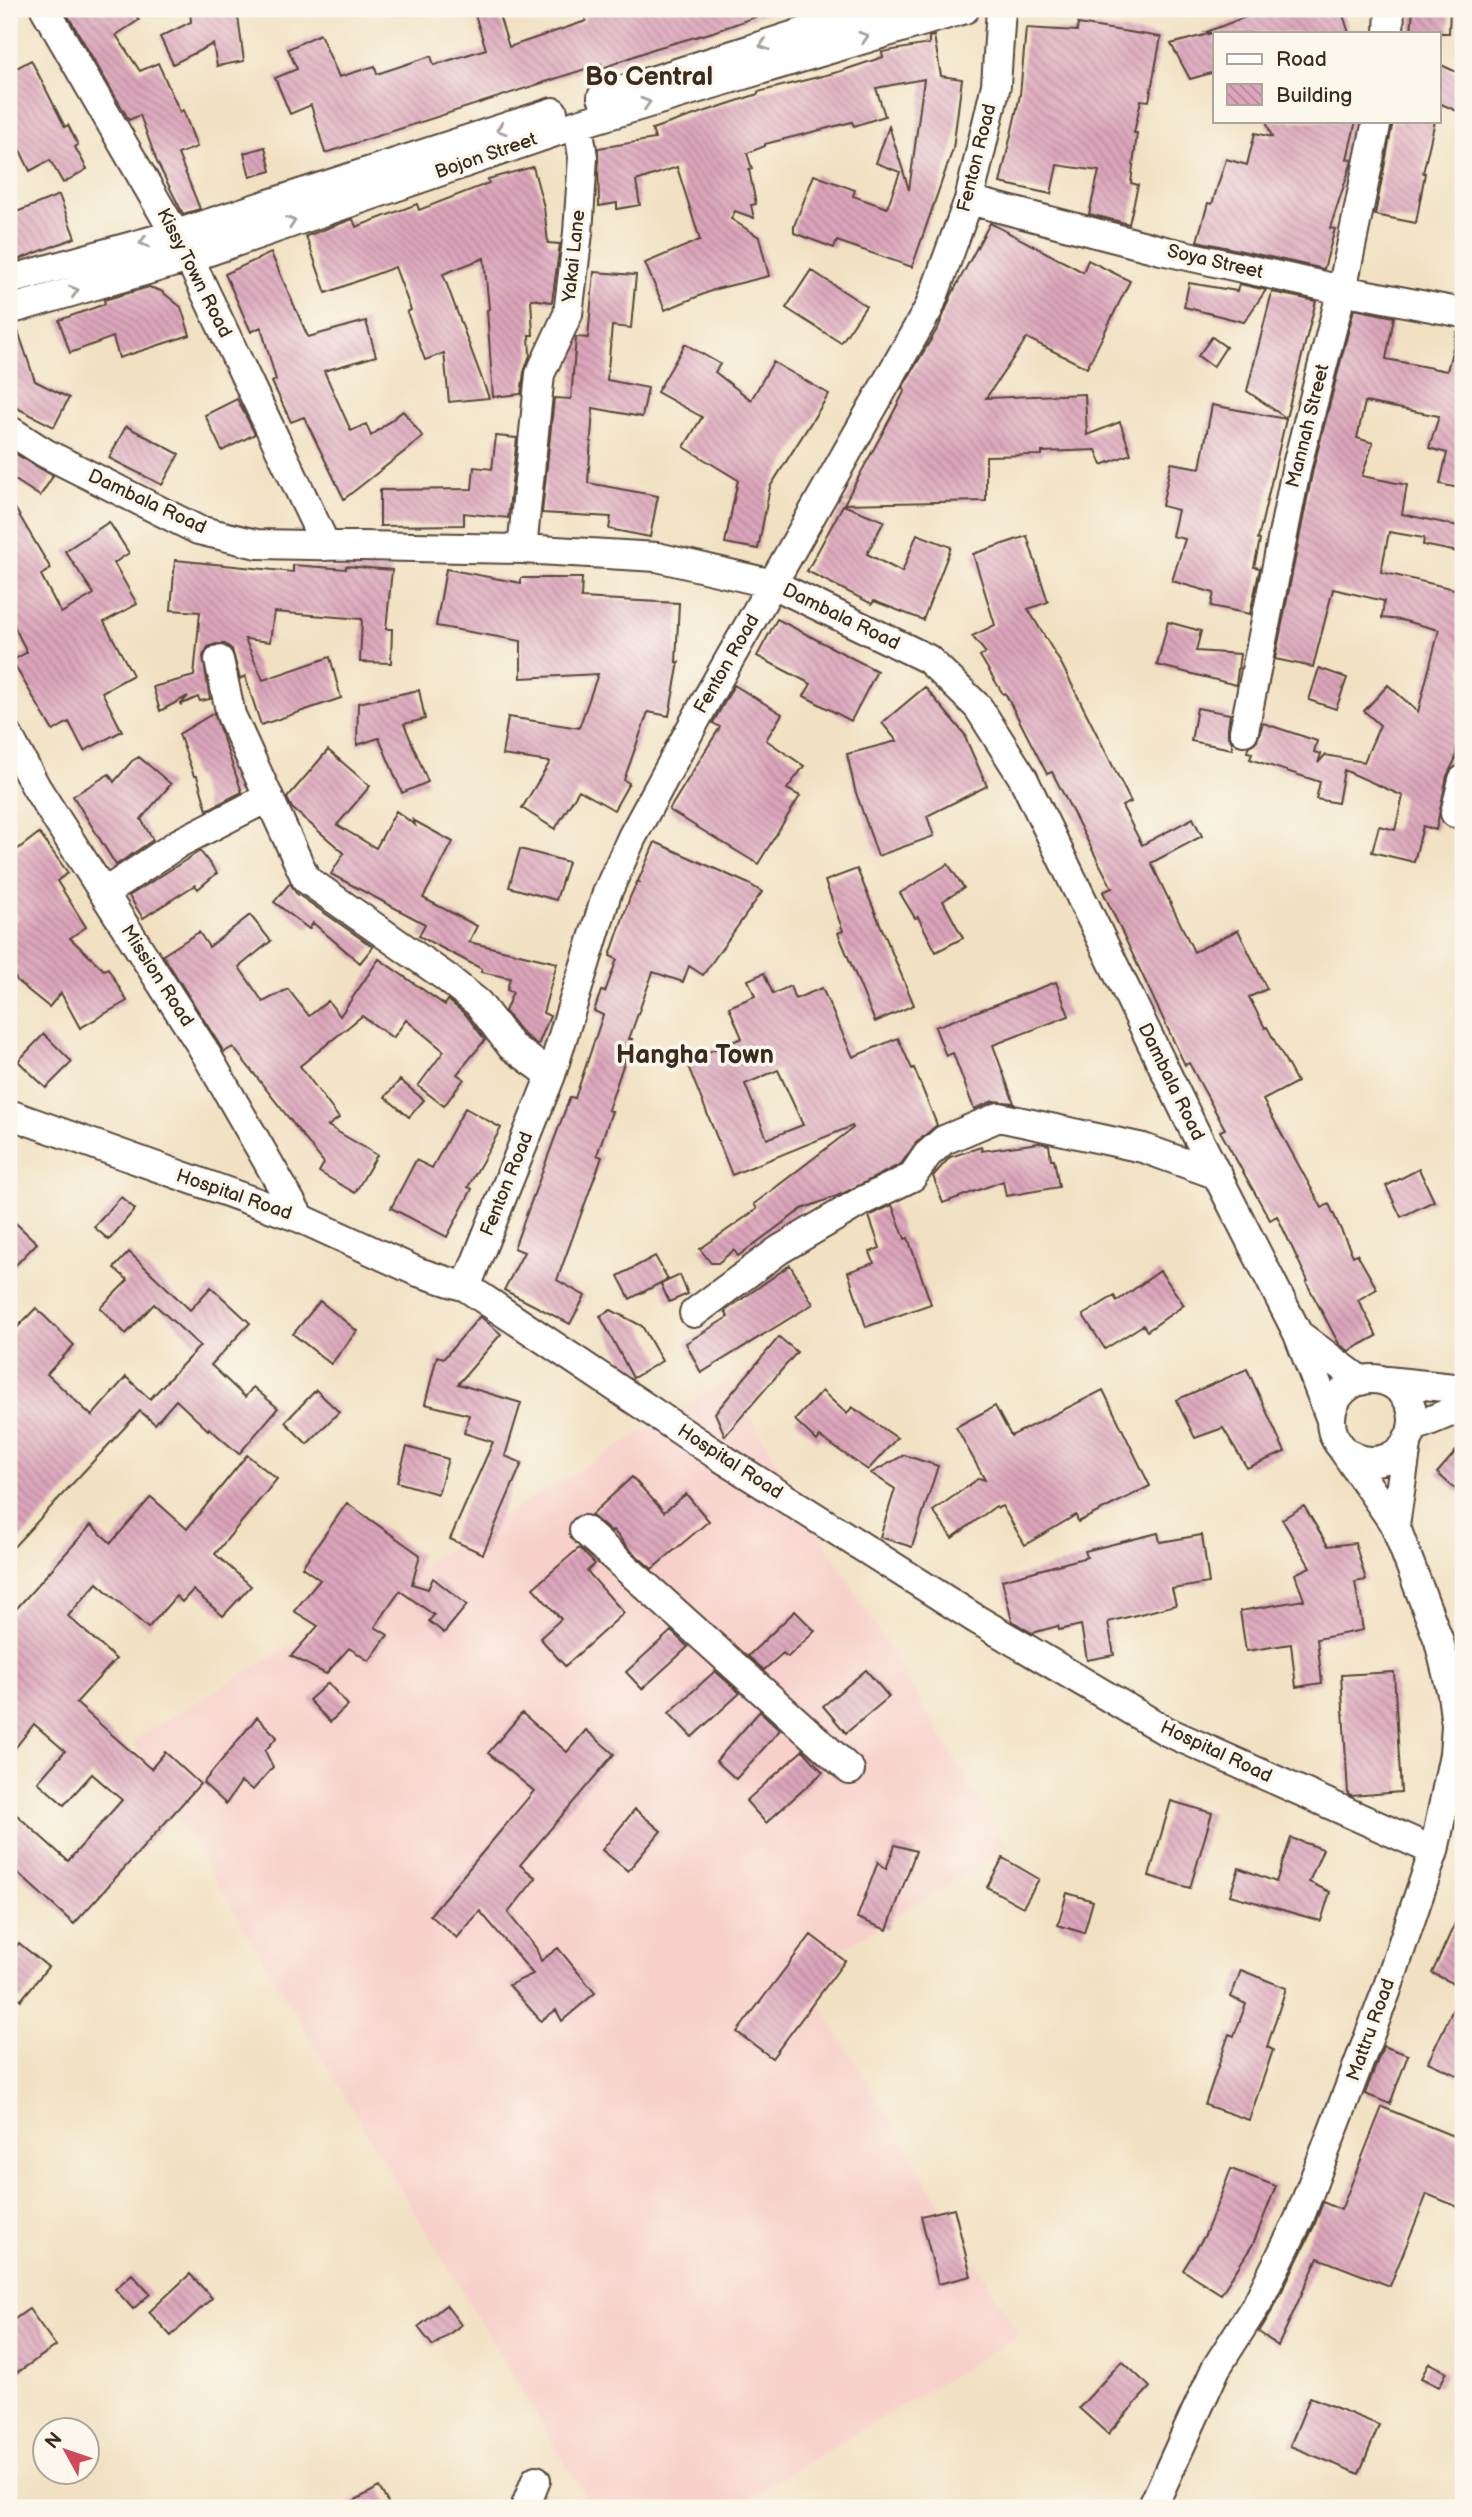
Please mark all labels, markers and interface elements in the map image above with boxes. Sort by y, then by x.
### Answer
one-way arrow [858,31,870,46]
legend [1213,32,1440,122]
one-way arrow [759,36,771,51]
text: Road [1276,47,1327,72]
district label: Bo Central [585,62,713,93]
text: Building [1276,83,1352,108]
one-way arrow [640,97,652,112]
street label: Fenton Road [952,102,1002,214]
one-way arrow [495,121,508,135]
street label: Bojon Street [432,128,540,184]
street label: Kissy Town Road [151,204,237,342]
street label: Yakai Lane [558,209,590,304]
one-way arrow [285,216,297,230]
one-way arrow [138,234,150,249]
street label: Soya Street [1165,240,1265,284]
one-way arrow [68,284,80,299]
street label: Mannah Street [1282,362,1335,490]
street label: Dambala Road [84,465,210,539]
street label: Dambala Road [779,579,903,655]
street label: Fenton Road [689,610,765,718]
street label: Mission Road [116,921,198,1031]
street label: Dambala Road [1133,1020,1209,1144]
district label: Hangha Town [616,1040,774,1071]
street label: Fenton Road [476,1128,538,1240]
street label: Hospital Road [173,1164,295,1226]
street label: Hospital Road [673,1419,787,1505]
street label: Hospital Road [1156,1716,1276,1788]
street label: Mattru Road [1342,1976,1400,2084]
north arrow [32,2416,102,2486]
text: N [41,2428,68,2454]

